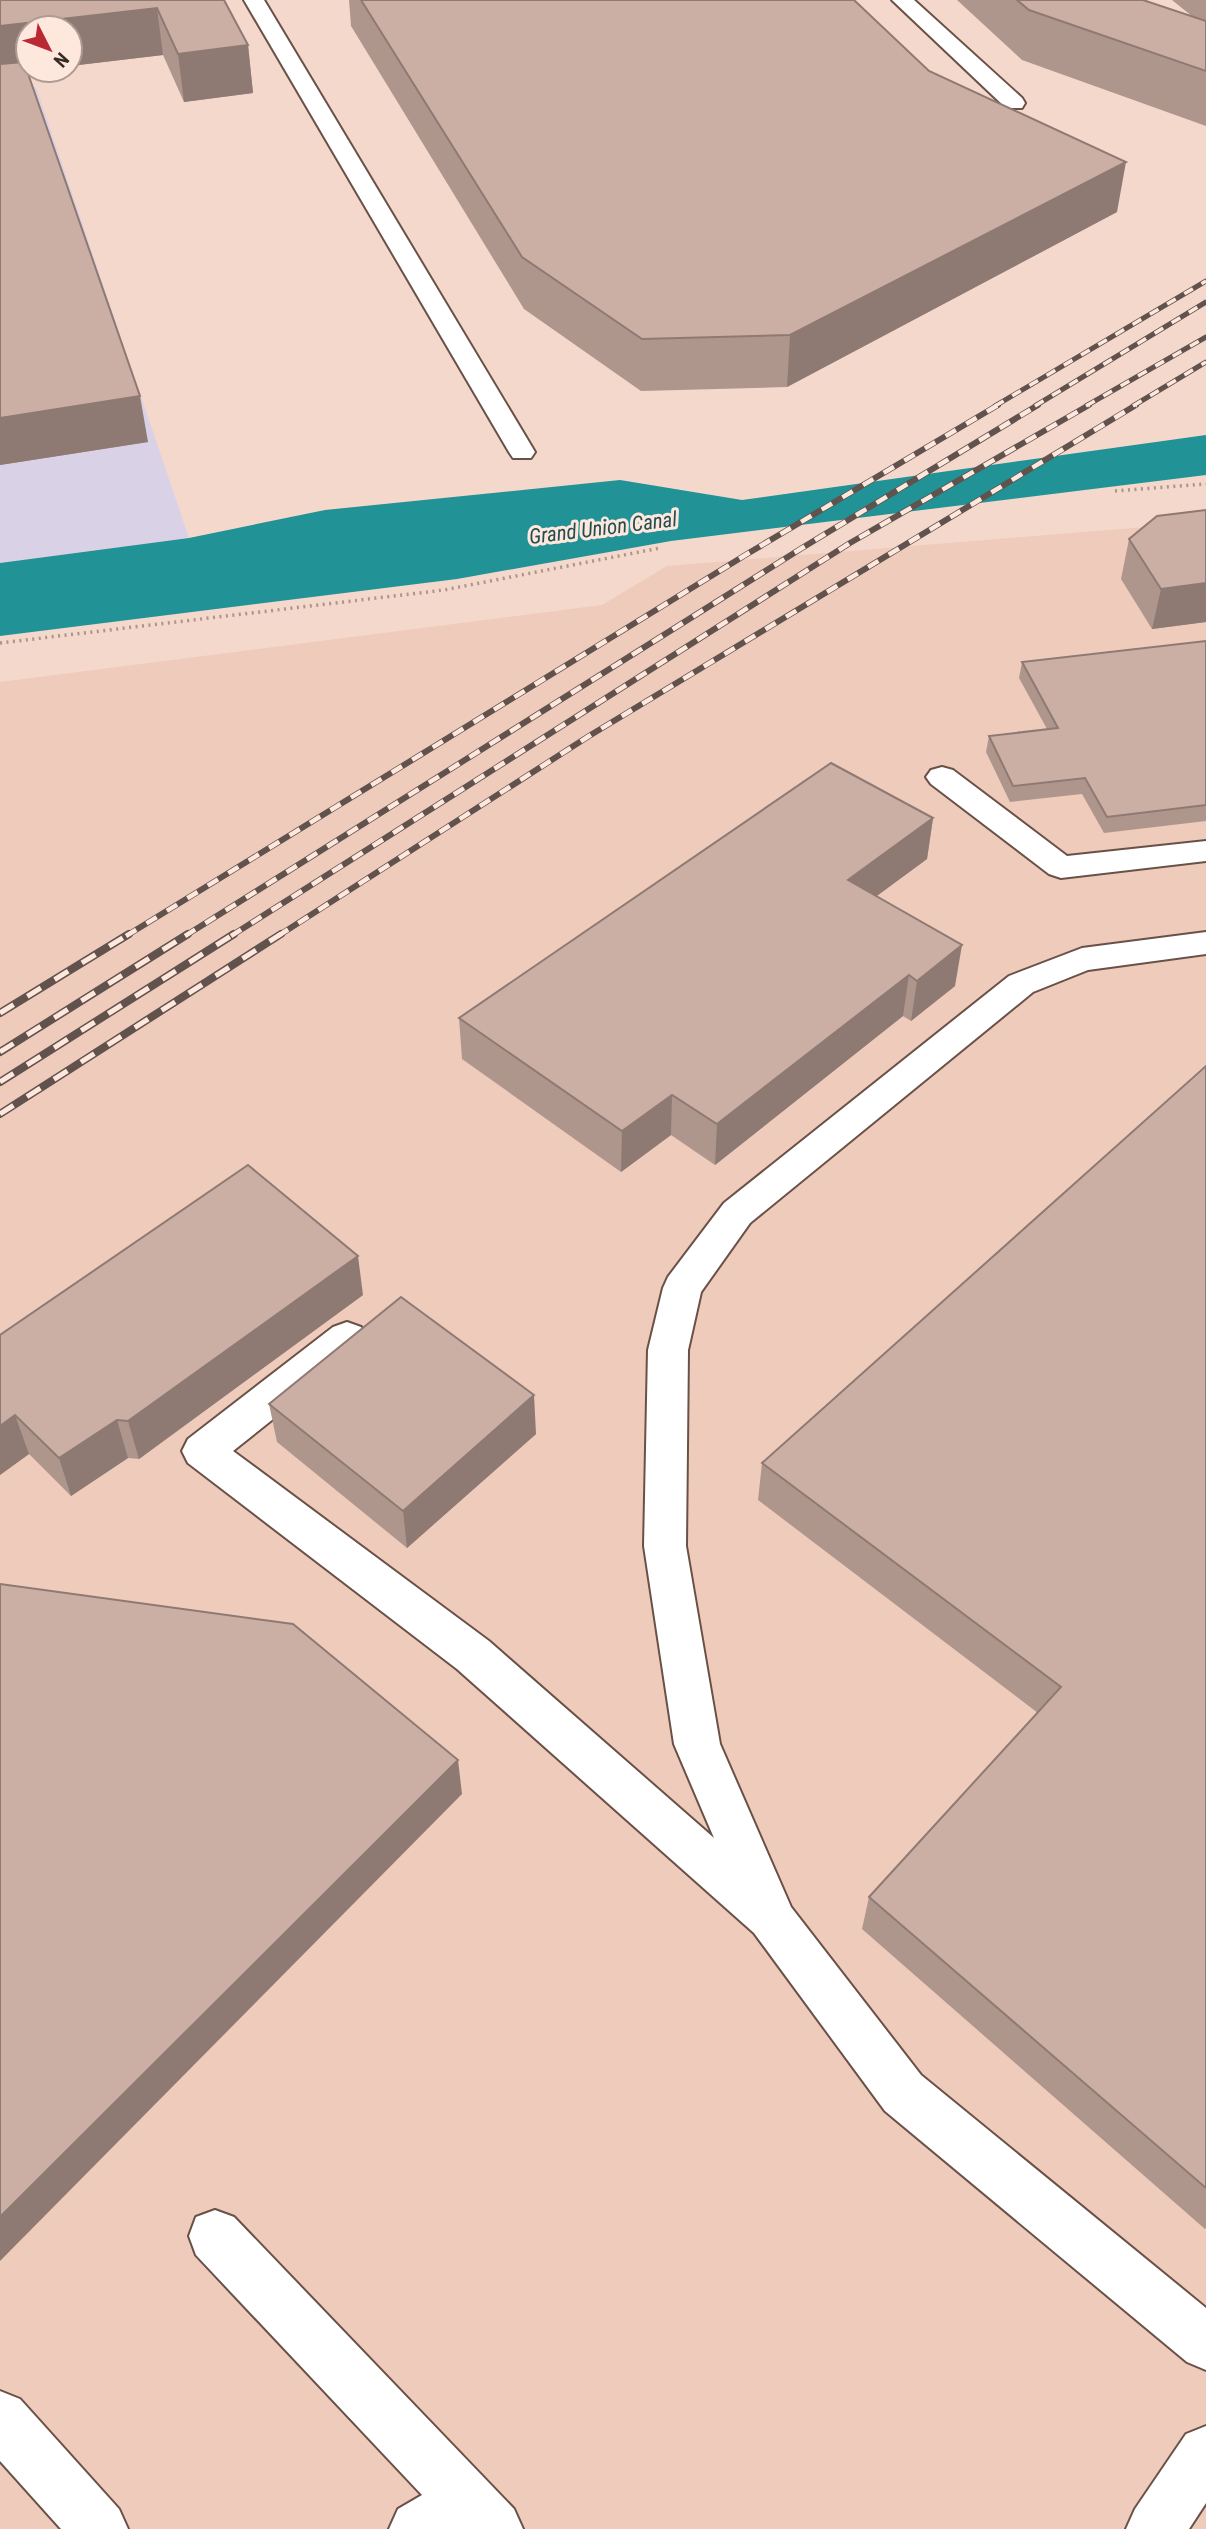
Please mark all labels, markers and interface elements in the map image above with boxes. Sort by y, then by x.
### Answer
north arrow [14,14,84,84]
text: N [49,48,74,72]
water label: Grand Union Canal [528,507,679,549]

